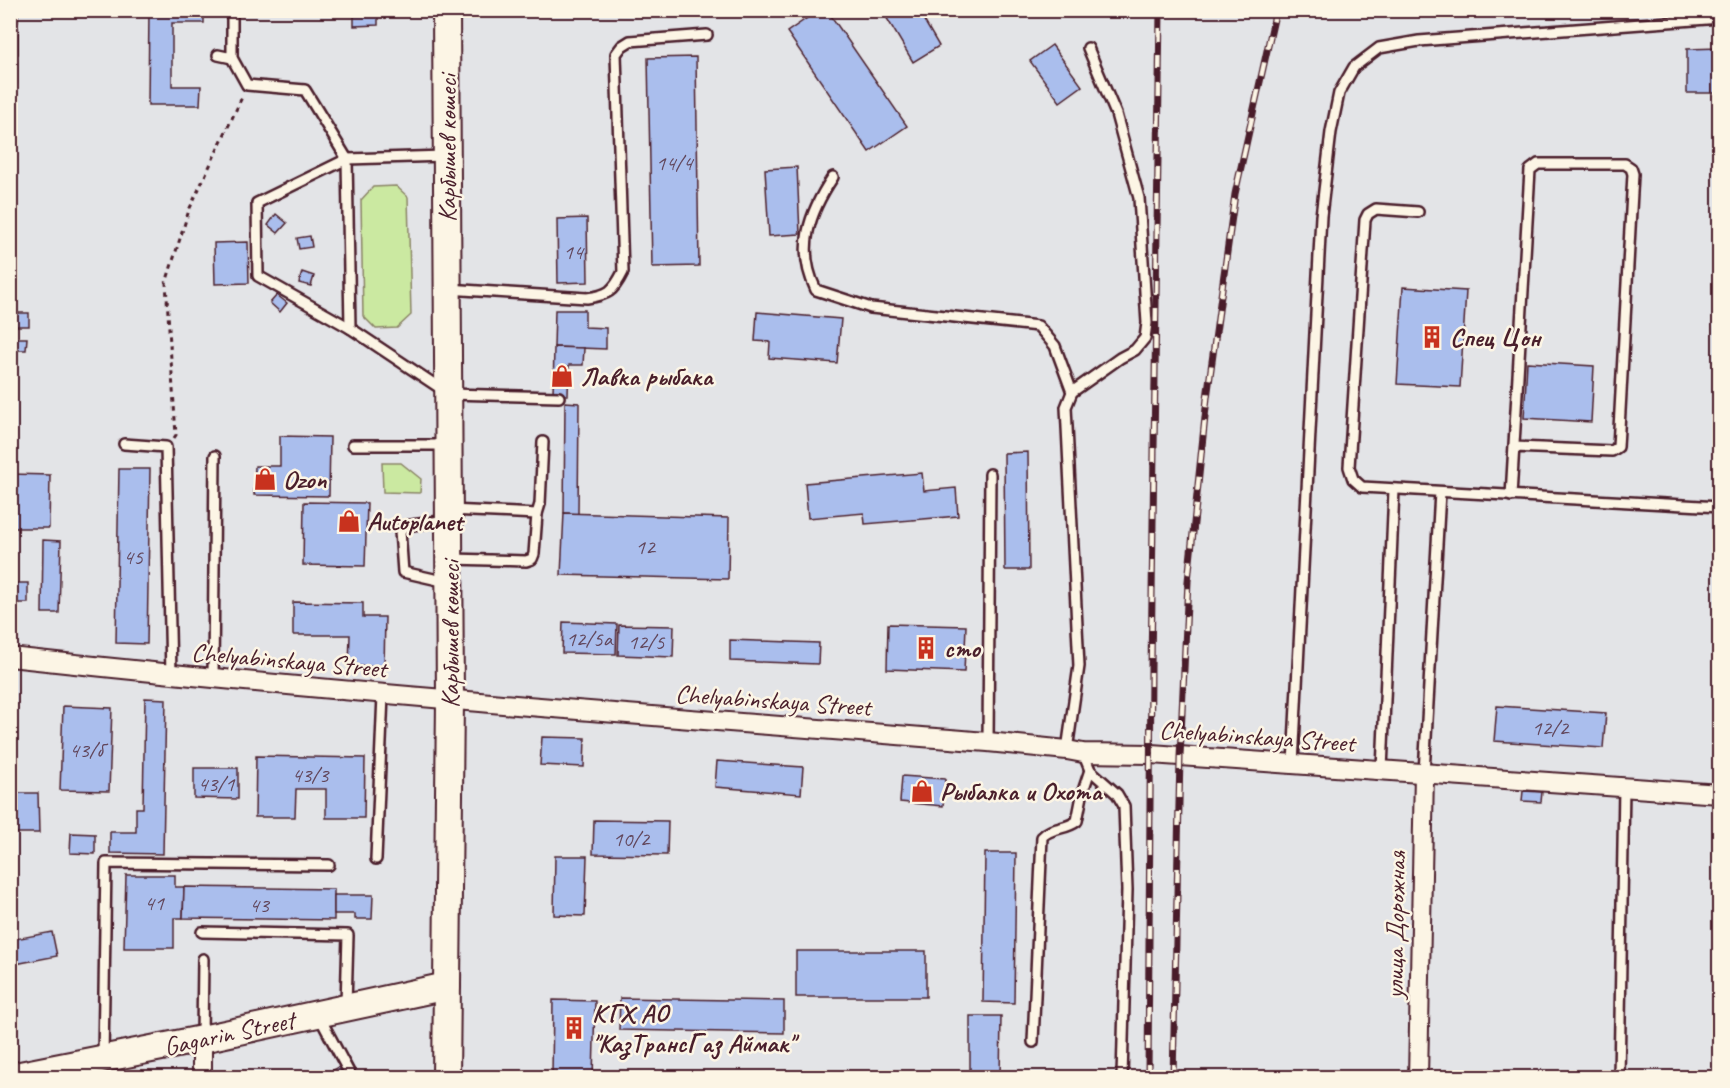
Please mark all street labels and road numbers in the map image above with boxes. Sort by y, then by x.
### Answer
street label: Карбышев көшесі [431,71,464,222]
street label: Карбышев көшесі [434,557,467,708]
street label: Chelyabinskaya Street [190,636,390,686]
street label: Chelyabinskaya Street [674,677,874,724]
street label: Chelyabinskaya Street [1158,713,1358,760]
street label: улица Дорожная [1378,849,1413,1001]
street label: Gagarin Street [161,1003,301,1063]

